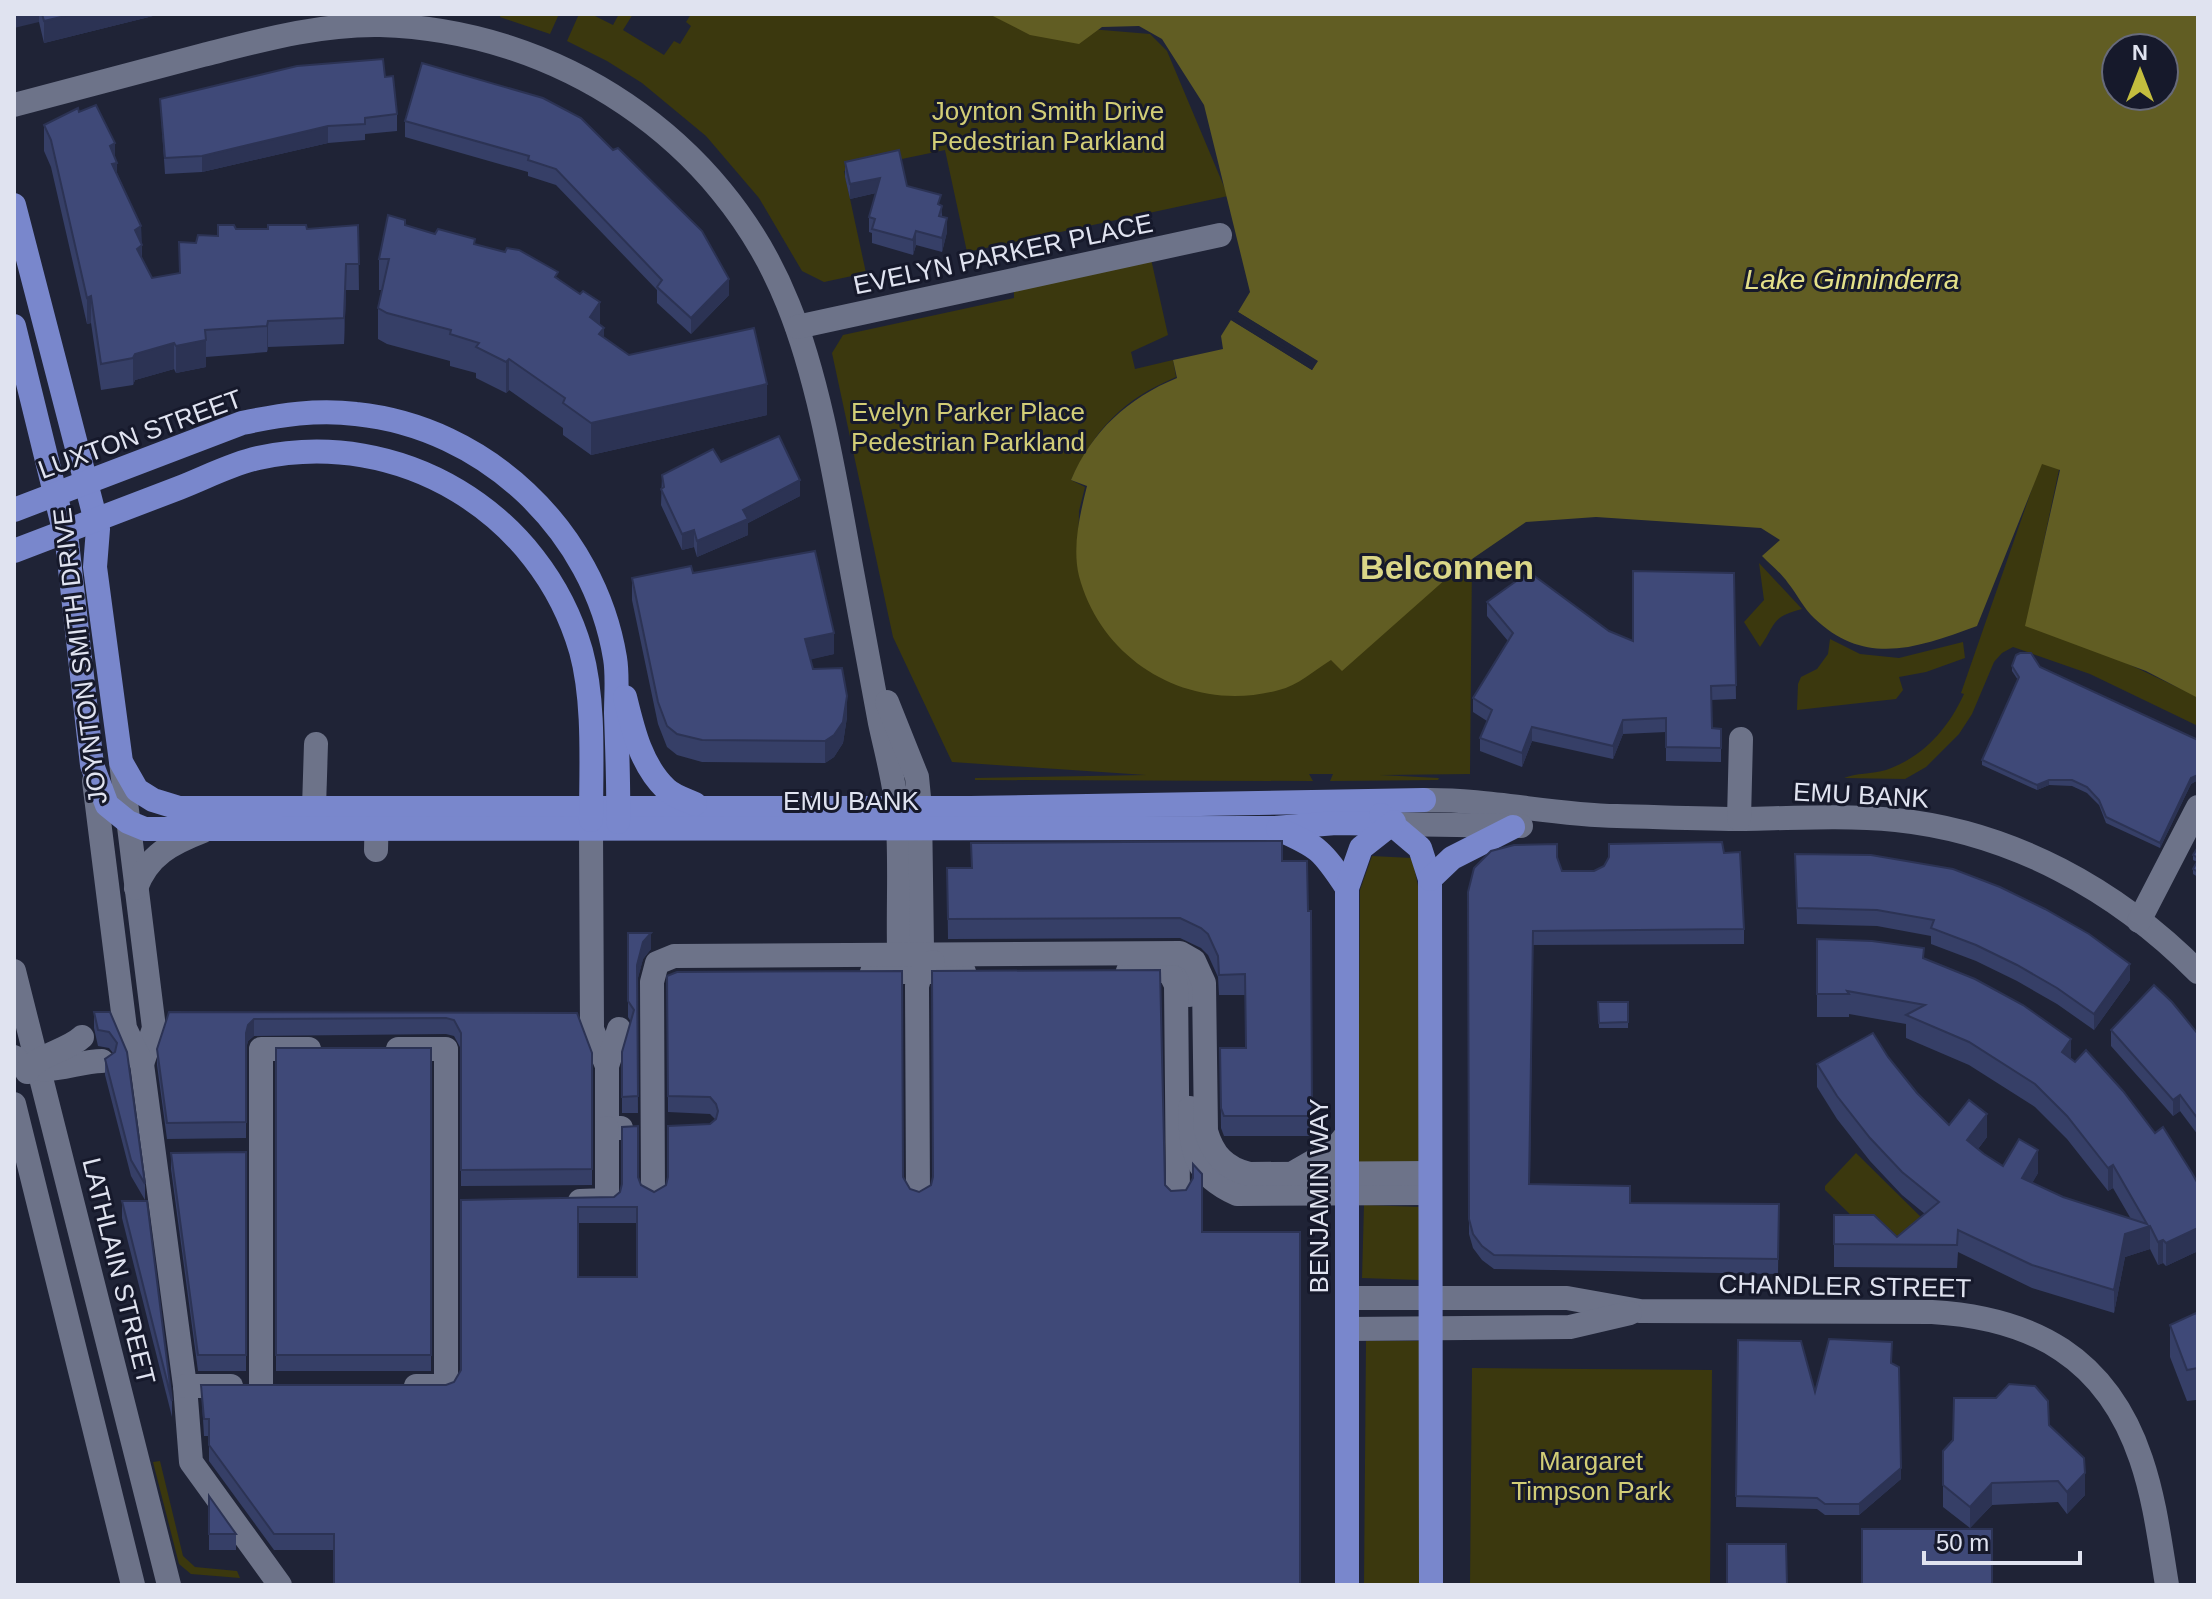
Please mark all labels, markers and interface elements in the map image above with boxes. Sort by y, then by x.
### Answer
north arrow [2100,32,2180,112]
text: N [2132,40,2148,65]
park label: Joynton Smith Drive Pedestrian Parkland [931,96,1165,156]
street label: EVELYN PARKER PLACE [851,208,1155,300]
water label: Lake Ginninderra [1745,264,1959,295]
street label: LUXTON STREET [34,383,246,485]
park label: Evelyn Parker Place Pedestrian Parkland [851,397,1085,457]
street label: JOYNTON SMITH DRIVE [47,506,113,806]
district label: Belconnen [1360,548,1534,586]
street label: EMU BANK [1792,776,1930,814]
street label: EMU BANK [783,786,920,816]
street label: BENJAMIN WAY [1304,1098,1334,1294]
street label: LATHLAIN STREET [76,1155,162,1387]
street label: CHANDLER STREET [1718,1269,1972,1303]
park label: Margaret Timpson Park [1511,1446,1672,1506]
scale bar [1924,1515,2080,1565]
text: 50 m [1936,1529,1989,1556]

